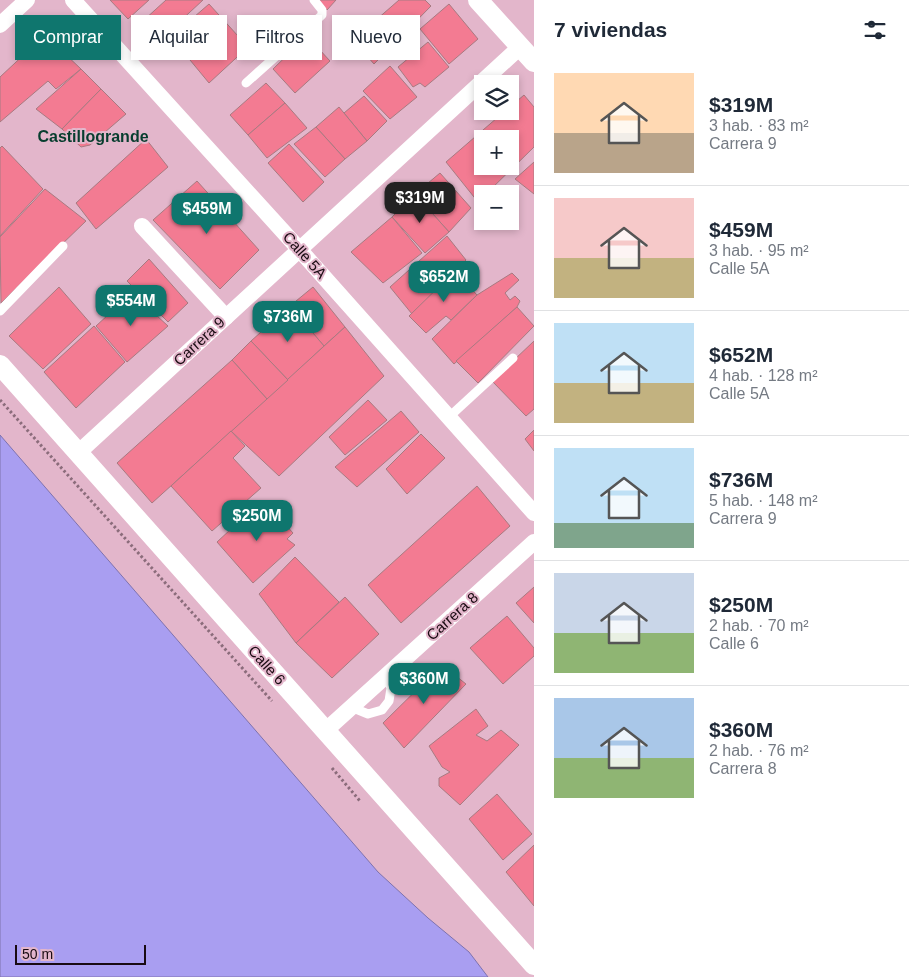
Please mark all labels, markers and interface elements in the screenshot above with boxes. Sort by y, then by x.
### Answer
chip: Comprar [15,15,121,60]
chip: Alquilar [131,15,227,60]
chip: Filtros [237,15,322,60]
chip: Nuevo [332,15,420,60]
icon: filters [861,16,889,44]
text: 7 viviendas [554,18,667,41]
map controls [474,75,519,230]
button: layers [474,75,519,120]
icon: home [594,93,654,153]
text: $319M [709,93,773,116]
text: 3 hab. · 83 m² [709,117,809,134]
district label: Castillogrande [37,128,149,145]
button: + [474,130,519,175]
text: Carrera 9 [709,135,777,152]
pin: $319M [385,182,455,224]
button: − [474,185,519,230]
text: $319M [396,189,444,206]
pin: $459M [172,192,242,235]
text: $459M [183,200,231,217]
icon: home [594,218,654,278]
text: $459M [709,218,773,241]
street label: Calle 5A [280,228,330,282]
text: 3 hab. · 95 m² [709,242,809,259]
pin: $652M [409,260,479,303]
text: Calle 5A [709,260,769,277]
text: $652M [420,268,468,285]
pin: $554M [96,284,166,327]
text: $554M [107,292,155,309]
pin: $736M [253,300,323,343]
text: $736M [264,308,312,325]
street label: Carrera 9 [170,313,228,369]
icon: home [594,343,654,403]
text: $652M [709,343,773,366]
text: 4 hab. · 128 m² [709,367,818,384]
text: Calle 5A [709,385,769,402]
icon: home [594,468,654,528]
text: $736M [709,468,773,491]
text: 5 hab. · 148 m² [709,492,818,509]
pin: $250M [222,500,292,542]
text: $250M [233,507,281,524]
text: Carrera 9 [709,510,777,527]
street label: Carrera 8 [423,588,481,644]
icon: home [594,593,654,653]
text: $250M [709,593,773,616]
text: 2 hab. · 70 m² [709,617,809,634]
text: Calle 6 [709,635,759,652]
street label: Calle 6 [245,642,289,688]
pin: $360M [389,662,459,705]
text: $360M [400,670,448,687]
icon: home [594,718,654,778]
text: $360M [709,718,773,741]
text: 2 hab. · 76 m² [709,742,809,759]
text: Carrera 8 [709,760,777,777]
scale bar [15,942,146,965]
text: 50 m [22,946,53,962]

